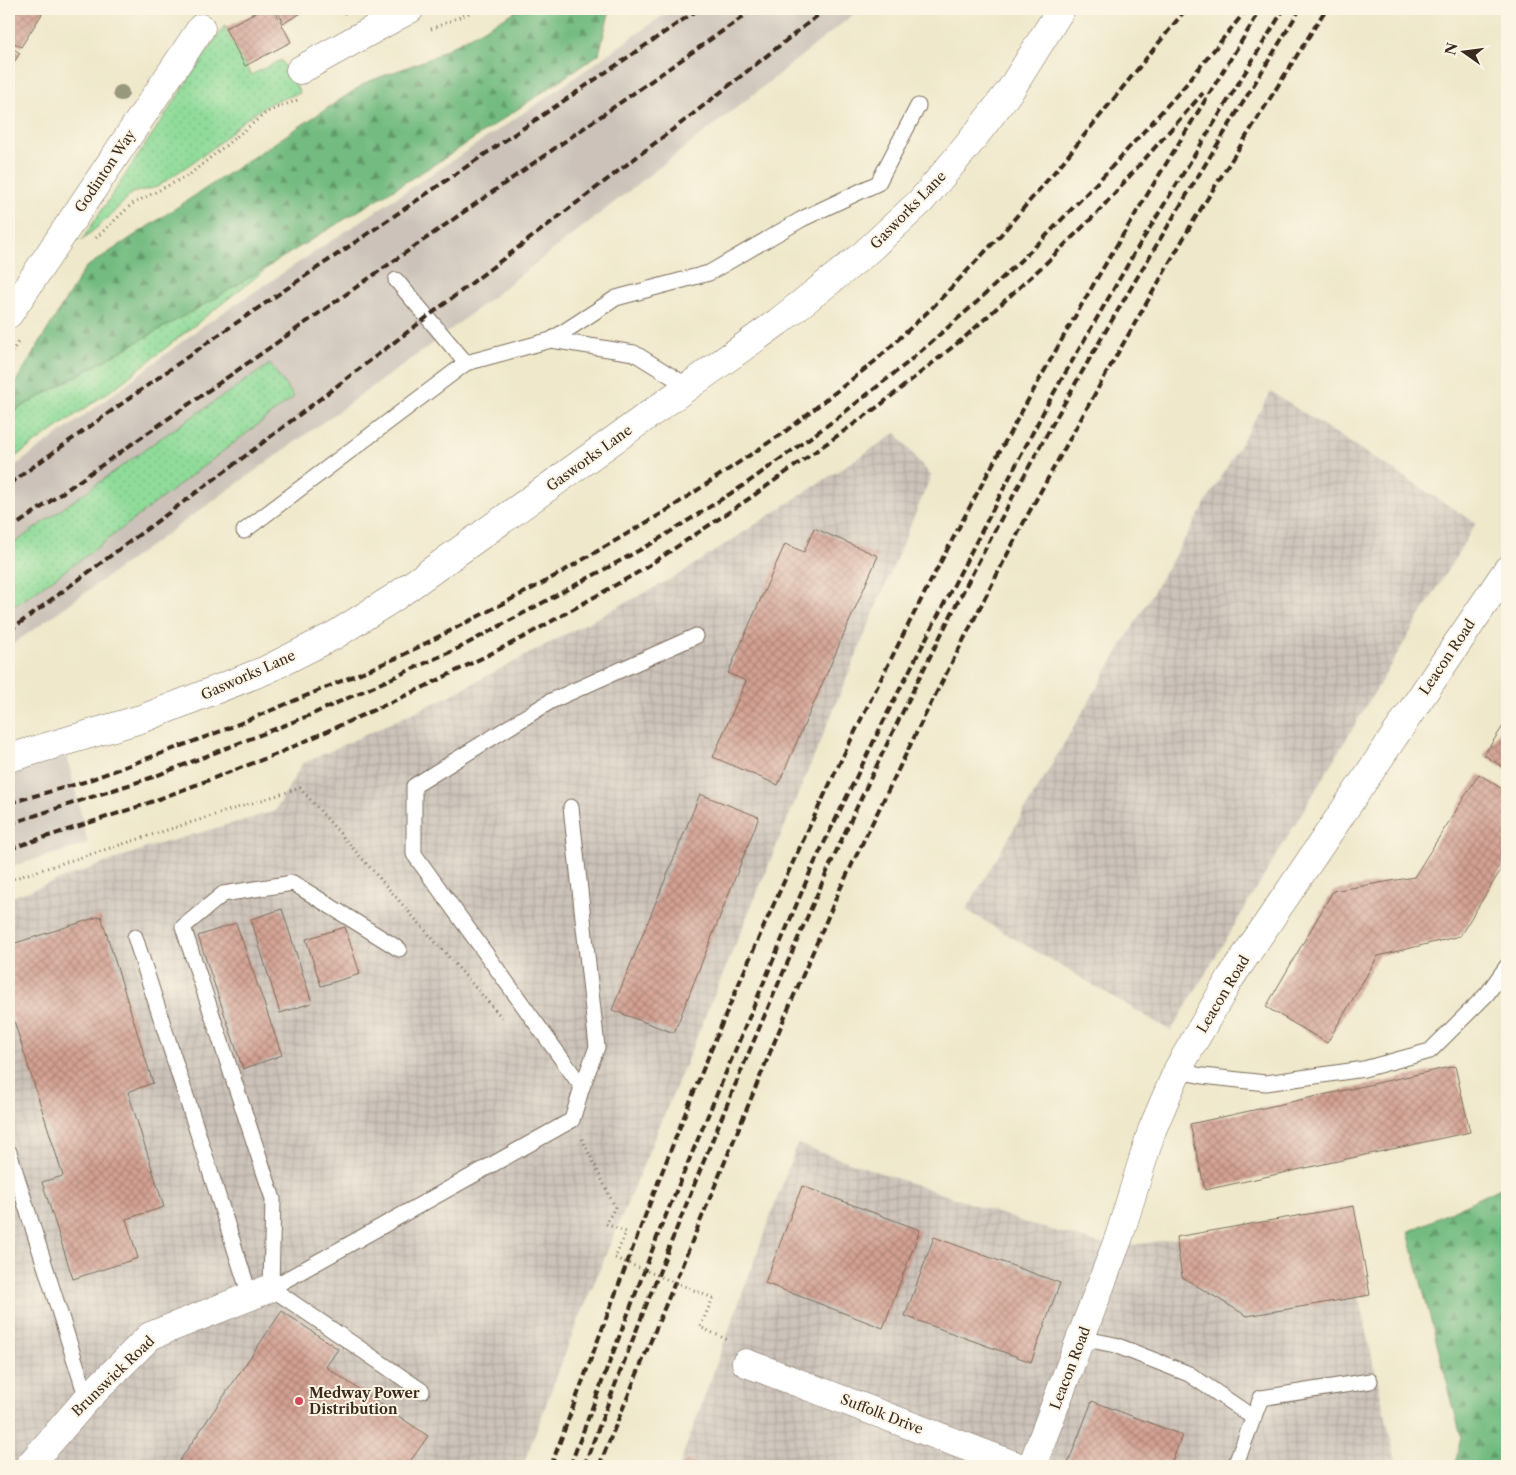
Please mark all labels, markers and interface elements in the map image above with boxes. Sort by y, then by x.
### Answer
north arrow [1438,28,1488,78]
text: N [1441,41,1462,57]
street label: Godinton Way [71,126,139,216]
street label: Gasworks Lane [866,167,950,253]
street label: Gasworks Lane [543,421,635,495]
street label: Leacon Road [1415,615,1479,698]
street label: Gasworks Lane [198,646,298,704]
street label: Leacon Road [1193,951,1253,1036]
street label: Leacon Road [1046,1324,1094,1412]
street label: Brunswick Road [68,1332,159,1420]
place label: Medway Power Distribution [309,1384,420,1418]
street label: Suffolk Drive [838,1390,926,1438]
marker: Medway Power Distribution [293,1395,305,1407]

